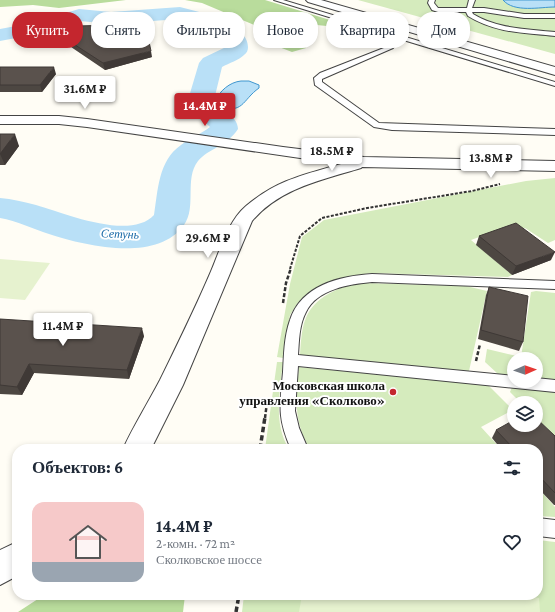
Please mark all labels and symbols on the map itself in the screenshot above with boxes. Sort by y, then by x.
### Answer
pin: 31.6M ₽ [48,76,122,110]
pin: 14.4M ₽ [168,93,242,127]
pin: 18.5M ₽ [295,138,369,172]
pin: 13.8M ₽ [454,145,528,179]
pin: 29.6M ₽ [171,225,245,259]
water label: Сетунь [101,226,140,242]
pin: 11.4M ₽ [26,313,100,347]
north arrow [507,352,543,388]
place label: Московская школа управления «Сколково» [239,378,385,408]
marker: Московская школа управления «Сколково» [388,387,398,397]

